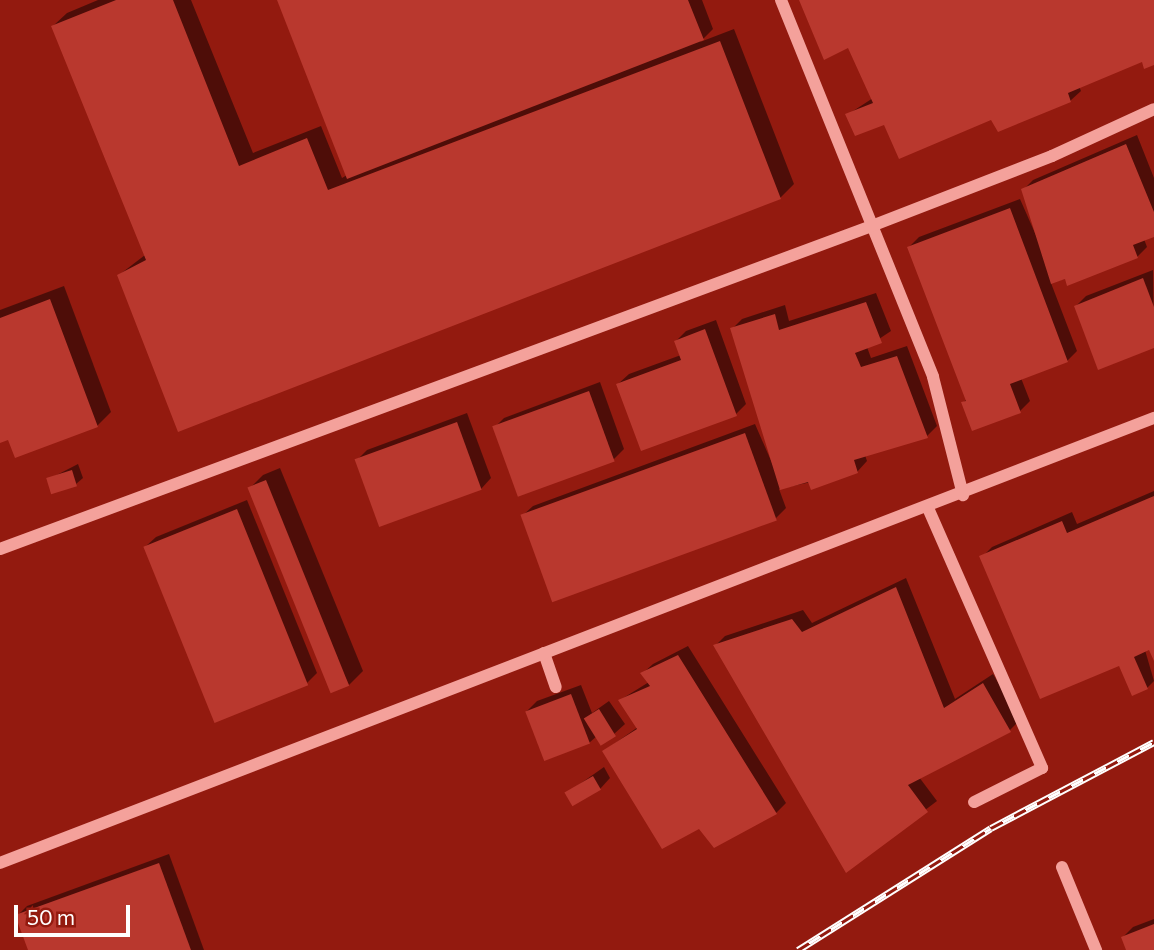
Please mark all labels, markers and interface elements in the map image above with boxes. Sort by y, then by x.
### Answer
scale bar [18,890,133,934]
text: 50 m [27,904,75,929]

